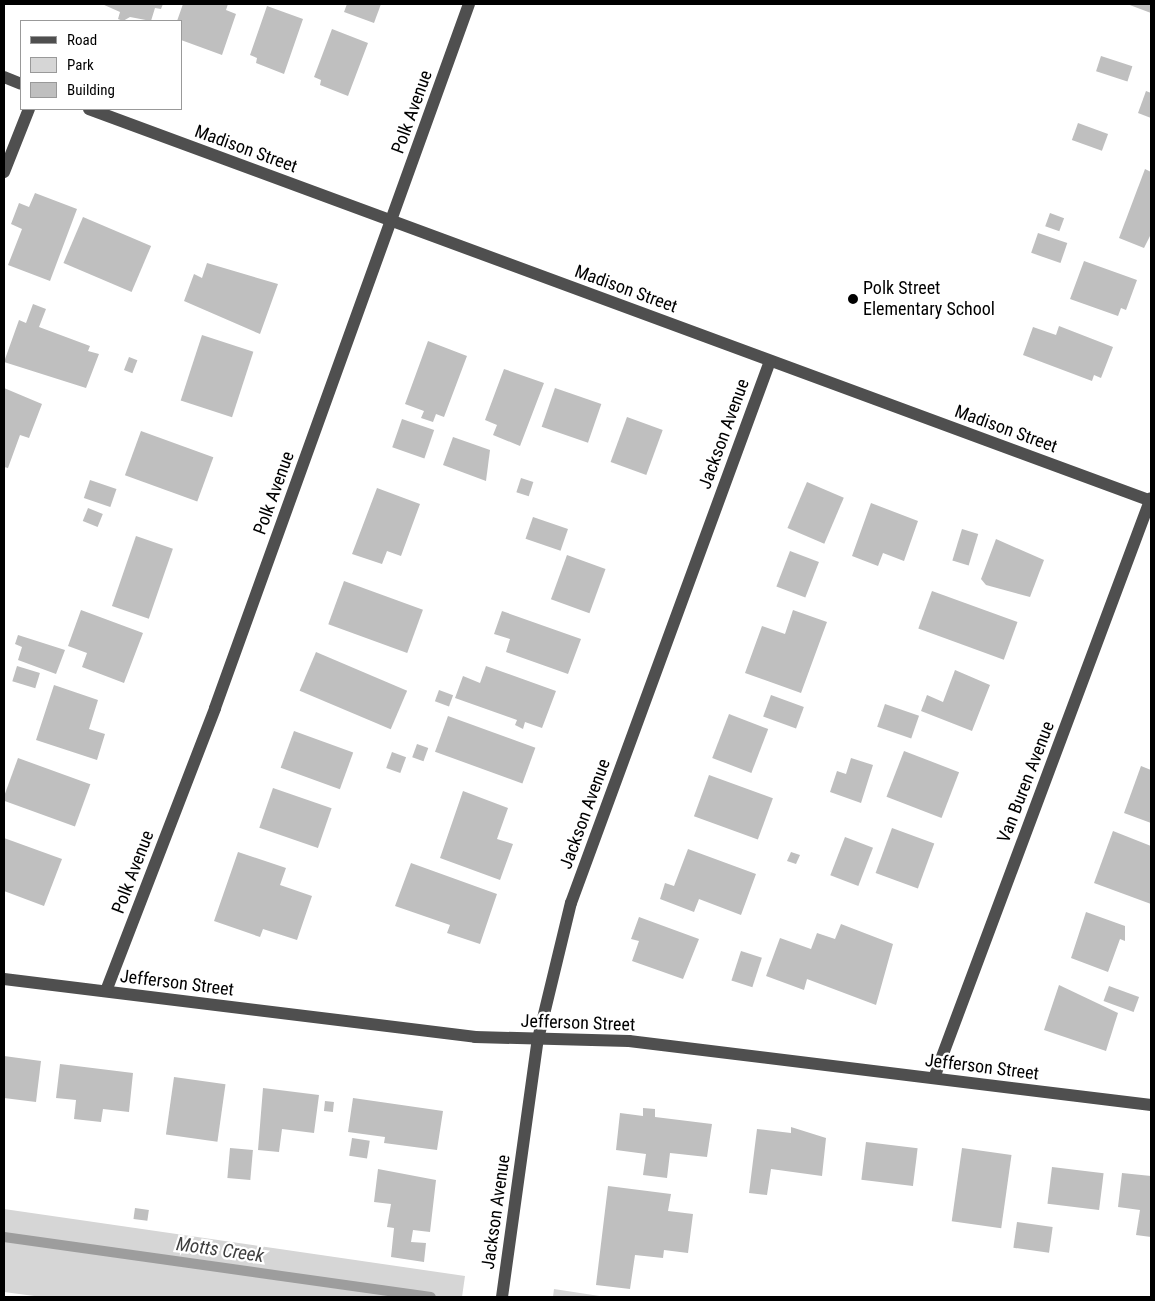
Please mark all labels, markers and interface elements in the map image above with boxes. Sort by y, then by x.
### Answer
legend [20,20,182,110]
text: Road [67,31,97,49]
text: Park [67,56,94,74]
street label: Polk Avenue [387,67,437,157]
text: Building [67,81,115,99]
street label: Madison Street [192,120,300,178]
street label: Madison Street [572,260,680,318]
place label: Polk Street Elementary School [863,278,995,320]
marker: Polk Street Elementary School [847,293,859,305]
street label: Jackson Avenue [694,376,754,492]
street label: Madison Street [952,400,1060,458]
street label: Polk Avenue [249,448,299,538]
street label: Van Buren Avenue [993,718,1059,846]
street label: Jackson Avenue [555,756,615,872]
street label: Polk Avenue [107,827,159,917]
street label: Jefferson Street [119,965,235,1001]
street label: Jefferson Street [520,1010,636,1036]
street label: Jefferson Street [924,1049,1040,1085]
street label: Jackson Avenue [477,1153,515,1271]
water label: Motts Creek [175,1233,265,1267]

